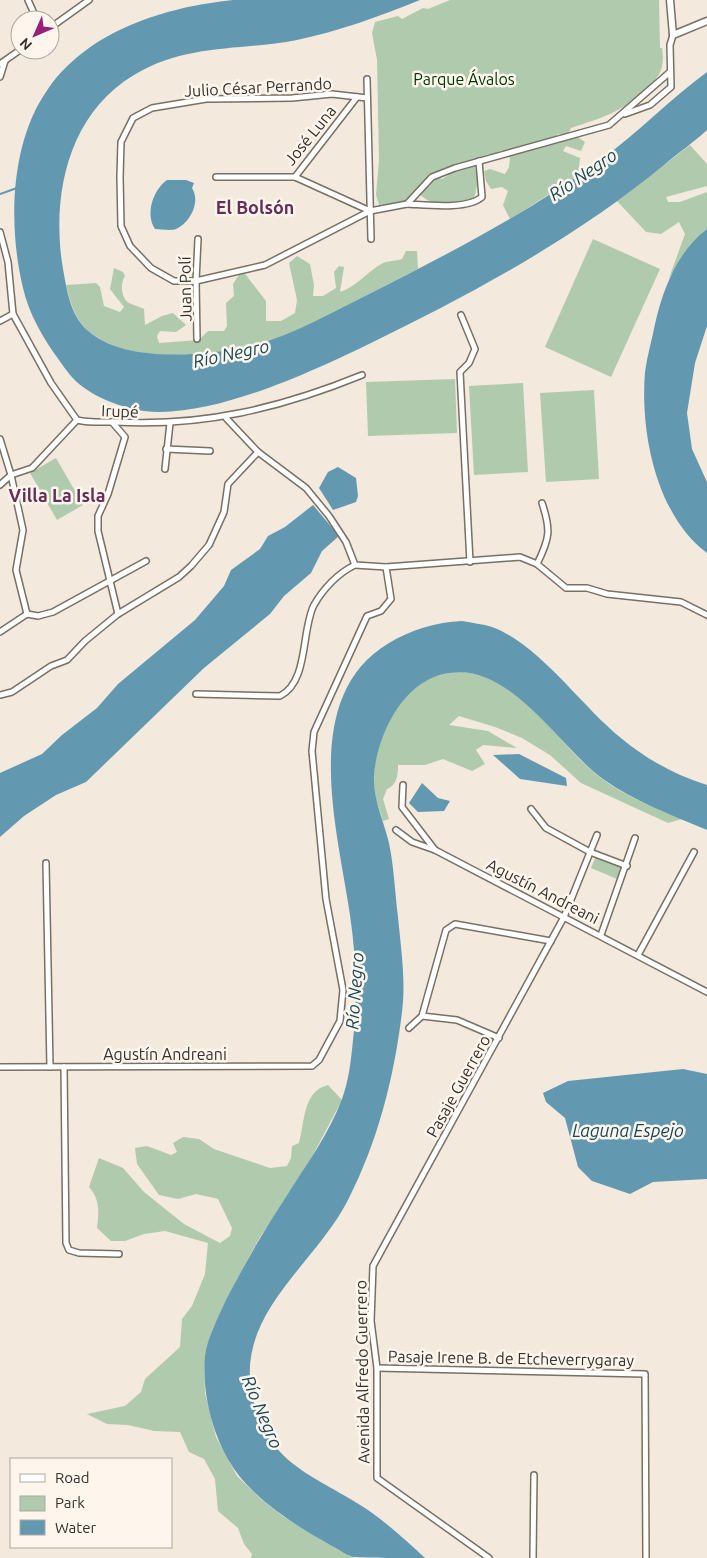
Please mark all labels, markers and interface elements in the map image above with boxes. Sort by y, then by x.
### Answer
north arrow [10,10,60,60]
text: N [16,35,35,54]
park label: Parque Ávalos [413,68,515,88]
street label: Julio César Perrando [184,74,332,100]
street label: José Luna [281,102,339,168]
water label: Río Negro [545,144,620,204]
district label: El Bolsón [216,197,294,217]
street label: Juan Polí [175,255,195,322]
water label: Río Negro [191,335,271,371]
street label: Irupé [101,401,139,421]
district label: Villa La Isla [9,485,105,505]
street label: Agustín Andreani [484,855,602,927]
water label: Río Negro [341,951,367,1030]
street label: Pasaje Guerrero [422,1032,494,1140]
street label: Agustín Andreani [103,1045,227,1063]
water label: Laguna Espejo [572,1120,684,1140]
street label: Avenida Alfredo Guerrero [351,1280,373,1464]
street label: Pasaje Irene B. de Etcheverrygaray [388,1347,635,1369]
water label: Río Negro [239,1372,287,1451]
legend [10,1458,172,1548]
text: Road [55,1469,90,1486]
text: Park [55,1494,85,1511]
text: Water [55,1519,96,1536]

